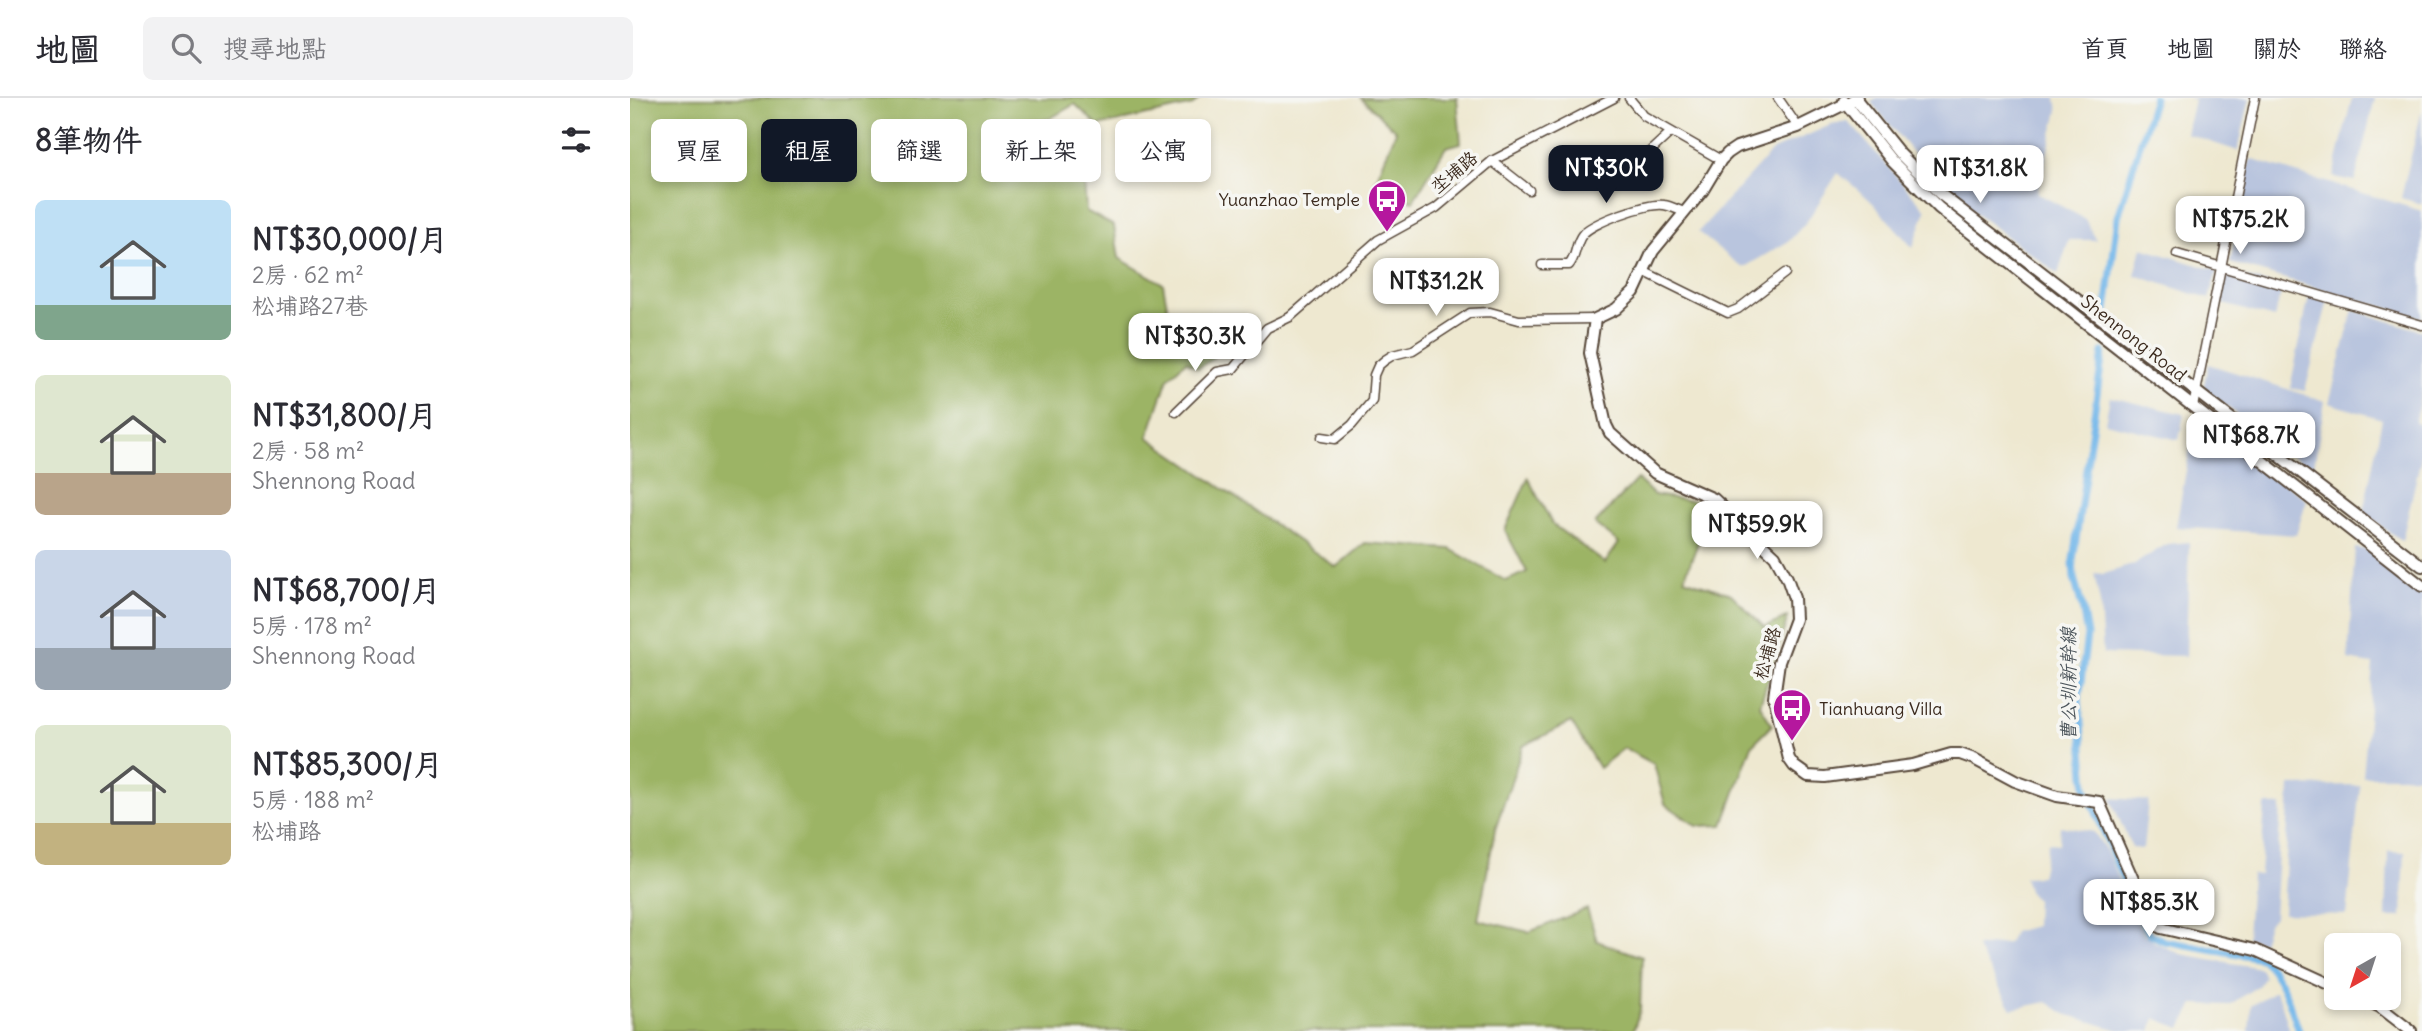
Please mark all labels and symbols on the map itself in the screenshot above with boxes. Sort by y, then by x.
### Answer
street label: 坔埔路 [1426,146,1482,198]
pin: NT$30K [1549,146,1663,205]
pin: NT$31.8K [1908,146,2052,205]
bus stop icon: Yuanzhao Temple [1366,178,1408,233]
place label: Yuanzhao Temple [1219,188,1360,211]
pin: NT$75.2K [2168,197,2312,256]
pin: NT$31.2K [1364,258,1508,318]
street label: Shennong Road [2076,290,2192,387]
pin: NT$30.3K [1123,314,1267,373]
pin: NT$68.7K [2179,412,2323,472]
pin: NT$59.9K [1685,502,1829,561]
street label: 松埔路 [1749,624,1785,682]
water label: 曹公圳新幹線 [2056,626,2080,741]
bus stop icon: Tianhuang Villa [1771,687,1813,742]
place label: Tianhuang Villa [1819,697,1943,720]
pin: NT$85.3K [2077,880,2221,939]
north arrow [2324,933,2401,1010]

